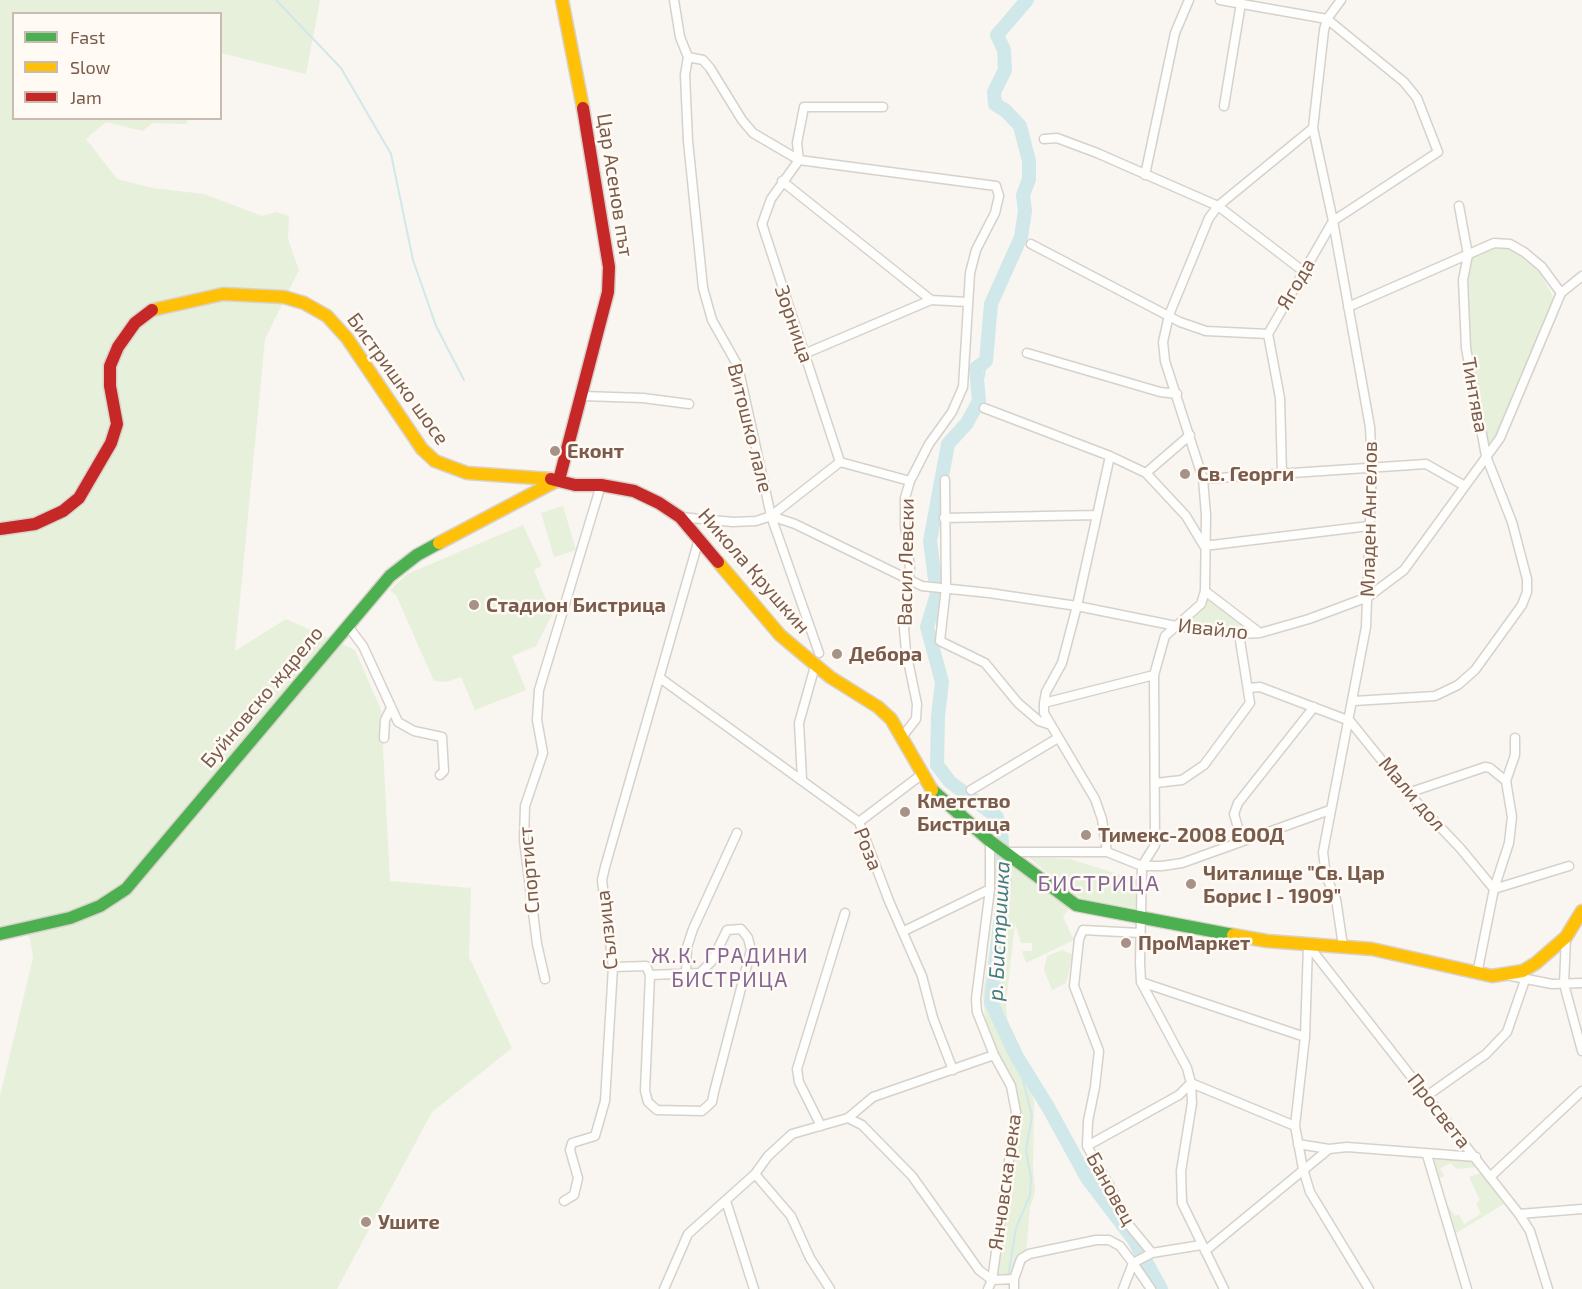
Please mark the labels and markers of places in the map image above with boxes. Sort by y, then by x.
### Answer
place label: Еконт [567,439,624,463]
marker: Еконт [548,444,562,458]
place label: Св. Георги [1197,462,1294,486]
marker: Св. Георги [1178,467,1192,481]
place label: Стадион Бистрица [486,593,666,617]
marker: Стадион Бистрица [467,598,481,612]
place label: Дебора [849,642,922,666]
marker: Дебора [830,647,844,661]
place label: Кметство Бистрица [917,789,1011,836]
marker: Кметство Бистрица [898,805,912,819]
place label: Тимекс-2008 ЕООД [1098,823,1284,847]
marker: Тимекс-2008 ЕООД [1079,828,1093,842]
place label: Читалище "Св. Цар Борис I - 1909" [1203,861,1385,908]
marker: Читалище "Св. Цар Борис I - 1909" [1184,877,1198,891]
place label: ПроМаркет [1138,931,1250,955]
marker: ПроМаркет [1119,936,1133,950]
place label: Ушите [378,1210,440,1234]
marker: Ушите [359,1215,373,1229]

